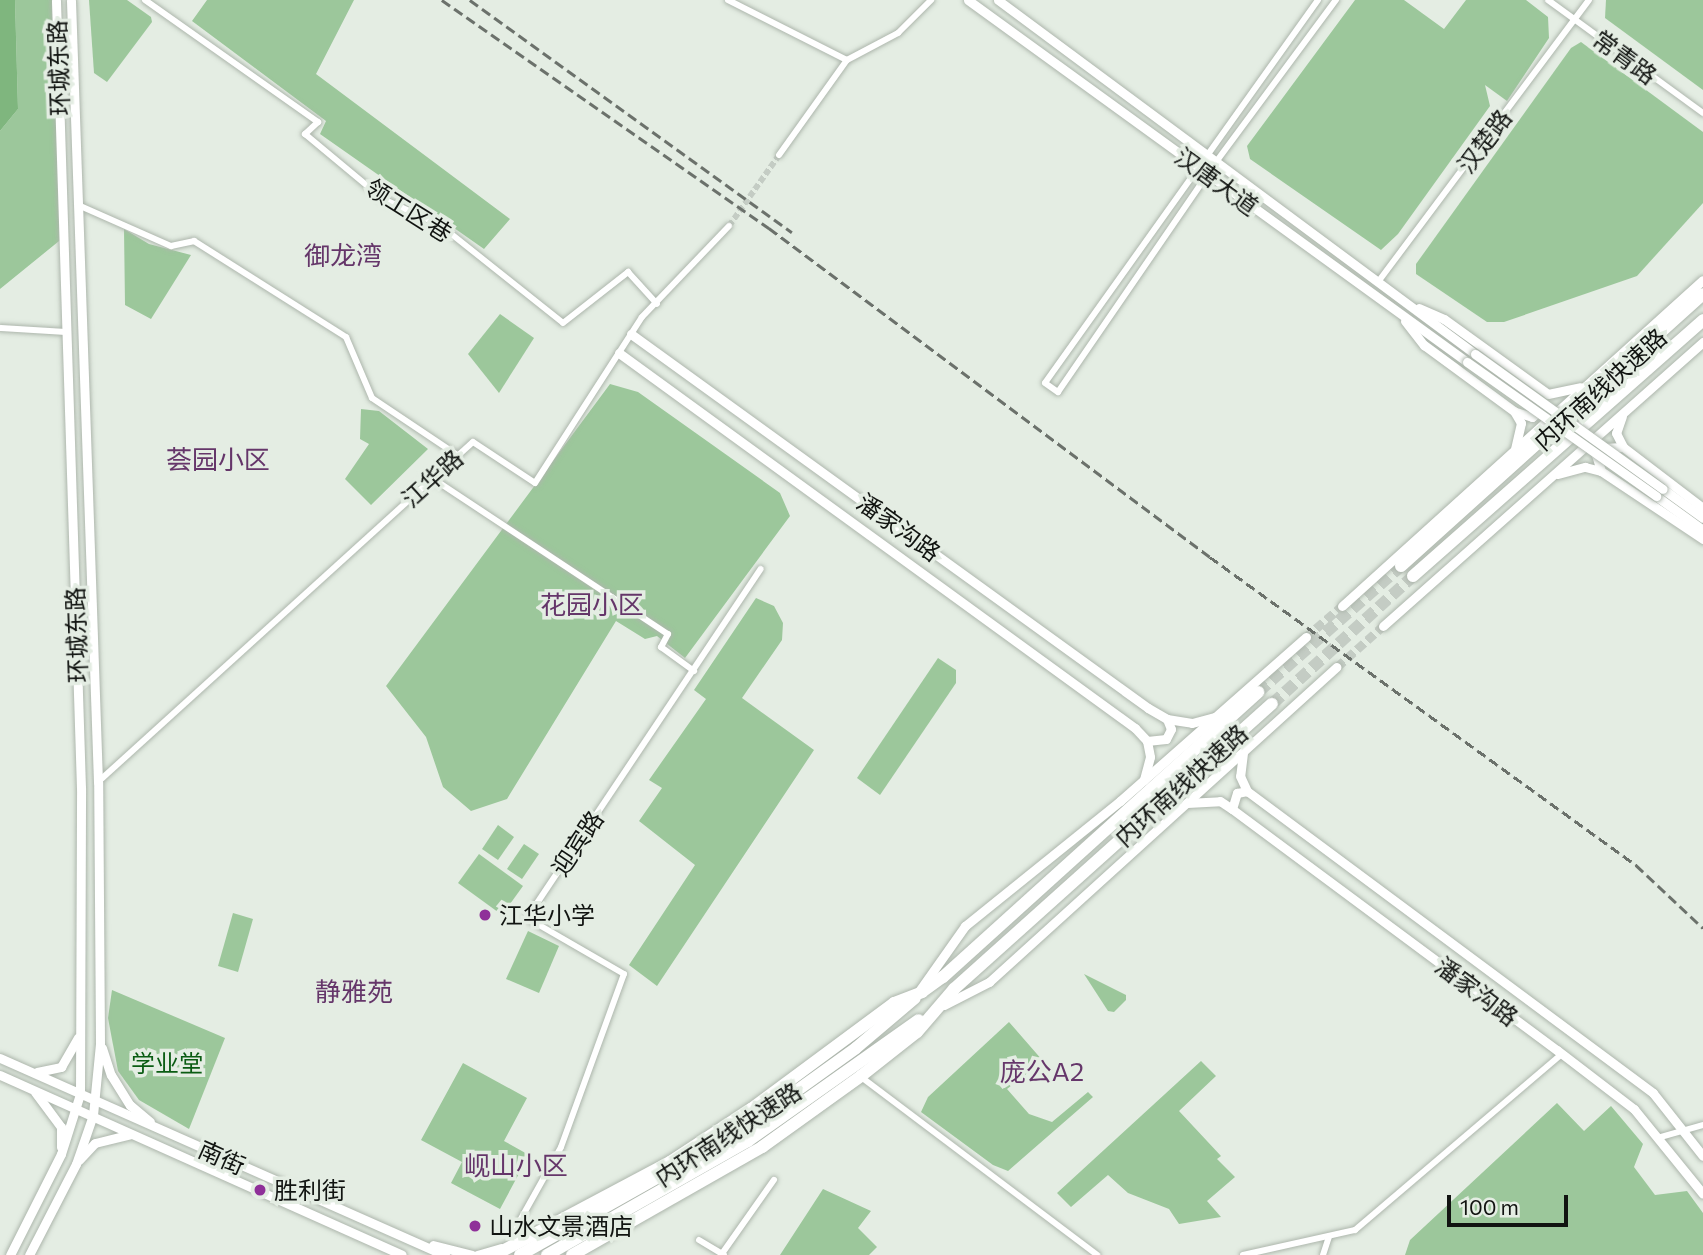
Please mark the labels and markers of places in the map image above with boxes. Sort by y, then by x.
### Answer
place label: 江华小学 [499,901,595,929]
marker: 江华小学 [477,907,493,923]
place label: 胜利街 [274,1176,346,1204]
marker: 胜利街 [252,1182,268,1198]
place label: 山水文景酒店 [489,1212,633,1240]
marker: 山水文景酒店 [467,1218,483,1234]

